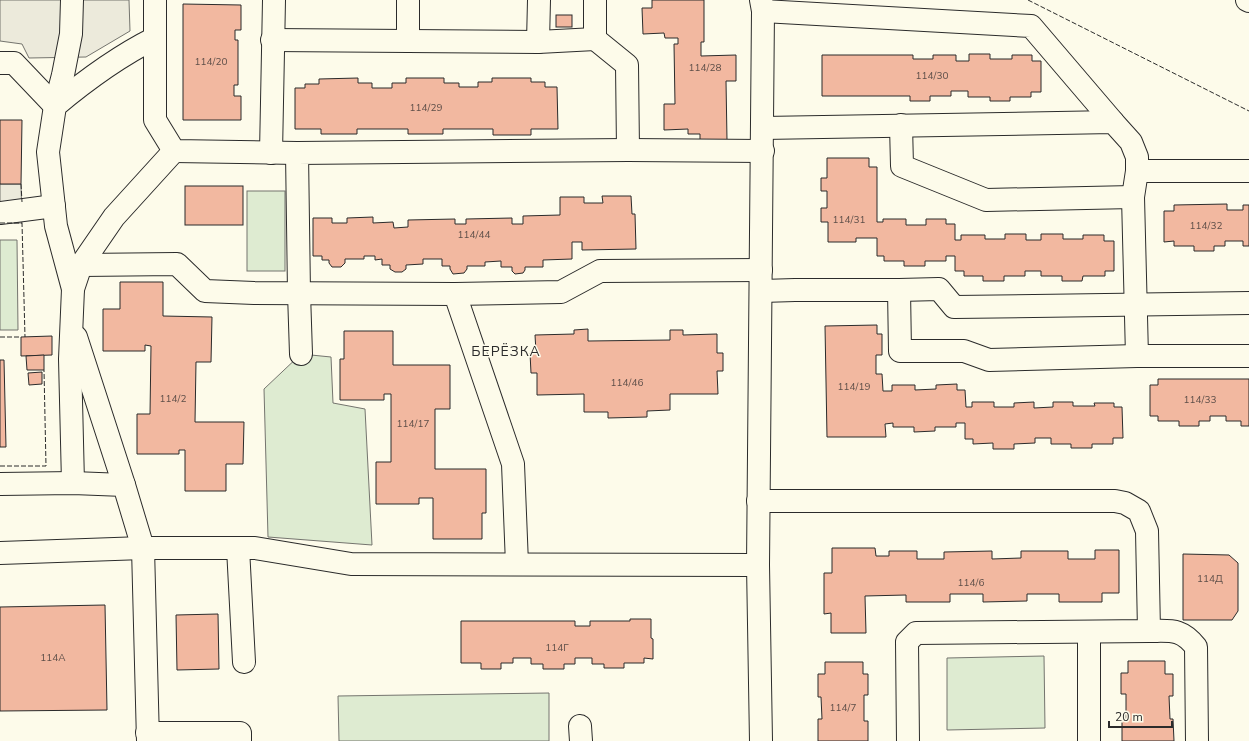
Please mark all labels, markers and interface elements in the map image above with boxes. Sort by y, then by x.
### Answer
house number: 114/20 [195,55,227,69]
house number: 114/28 [689,61,721,75]
house number: 114/30 [916,69,948,83]
house number: 114/29 [410,101,442,115]
house number: 114/31 [833,213,865,227]
house number: 114/32 [1190,219,1222,233]
house number: 114/44 [458,228,490,242]
district label: БЕРЁЗКА [471,342,541,361]
house number: 114/46 [611,376,643,390]
house number: 114/19 [838,380,870,394]
house number: 114/2 [160,392,186,406]
house number: 114/33 [1184,393,1216,407]
house number: 114/17 [397,417,429,431]
house number: 114Д [1197,572,1223,586]
house number: 114/6 [958,576,984,590]
house number: 114Г [545,641,569,655]
house number: 114А [40,651,66,665]
house number: 114/7 [830,701,856,715]
scale bar [1109,703,1172,729]
text: 20 m [1115,709,1143,725]

